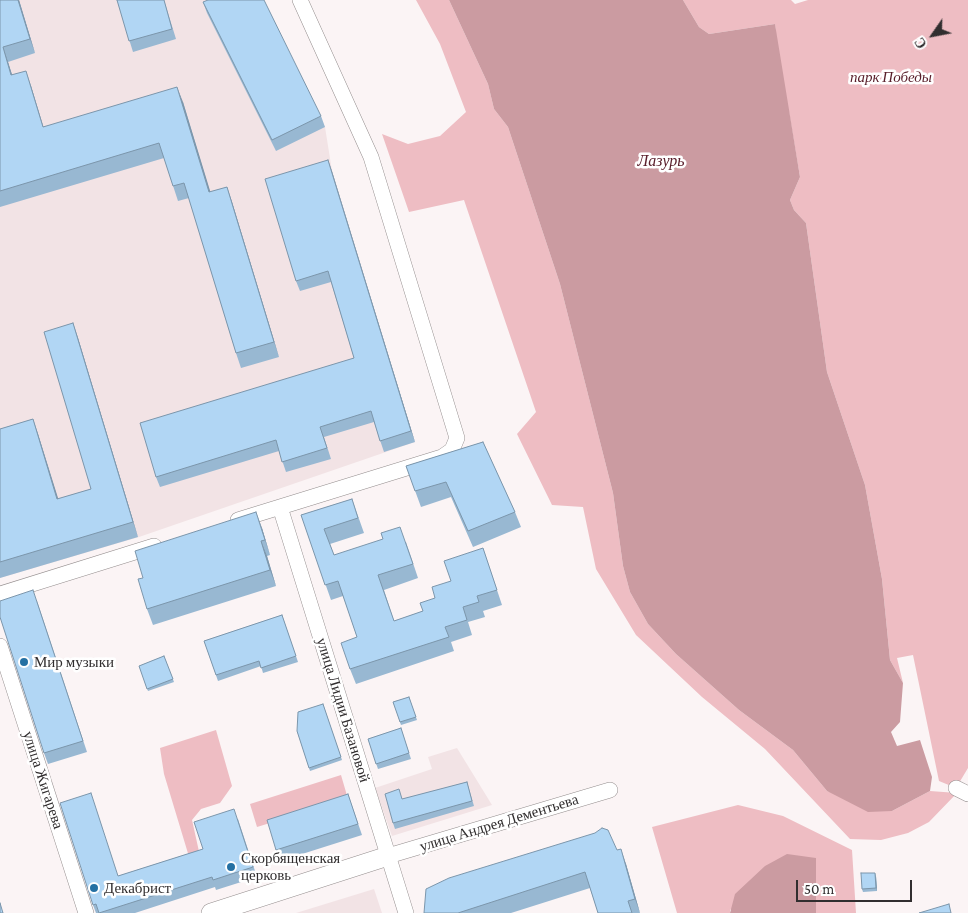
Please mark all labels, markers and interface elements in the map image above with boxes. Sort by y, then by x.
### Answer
north arrow [908,10,958,60]
text: С [911,35,930,52]
park label: парк Победы [850,68,932,86]
water label: Лазурь [637,151,685,171]
street label: улица Лидии Базановой [312,635,374,785]
place label: Мир музыки [34,653,114,671]
marker: Мир музыки [18,656,30,668]
street label: улица Жигарева [19,729,67,831]
street label: улица Андрея Дементьева [417,790,581,856]
place label: Скорбященская церковь [241,849,340,884]
marker: Скорбященская церковь [225,861,237,873]
scale bar [798,870,914,902]
place label: Декабрист [104,879,171,897]
text: 50 m [804,881,834,897]
marker: Декабрист [88,882,100,894]

